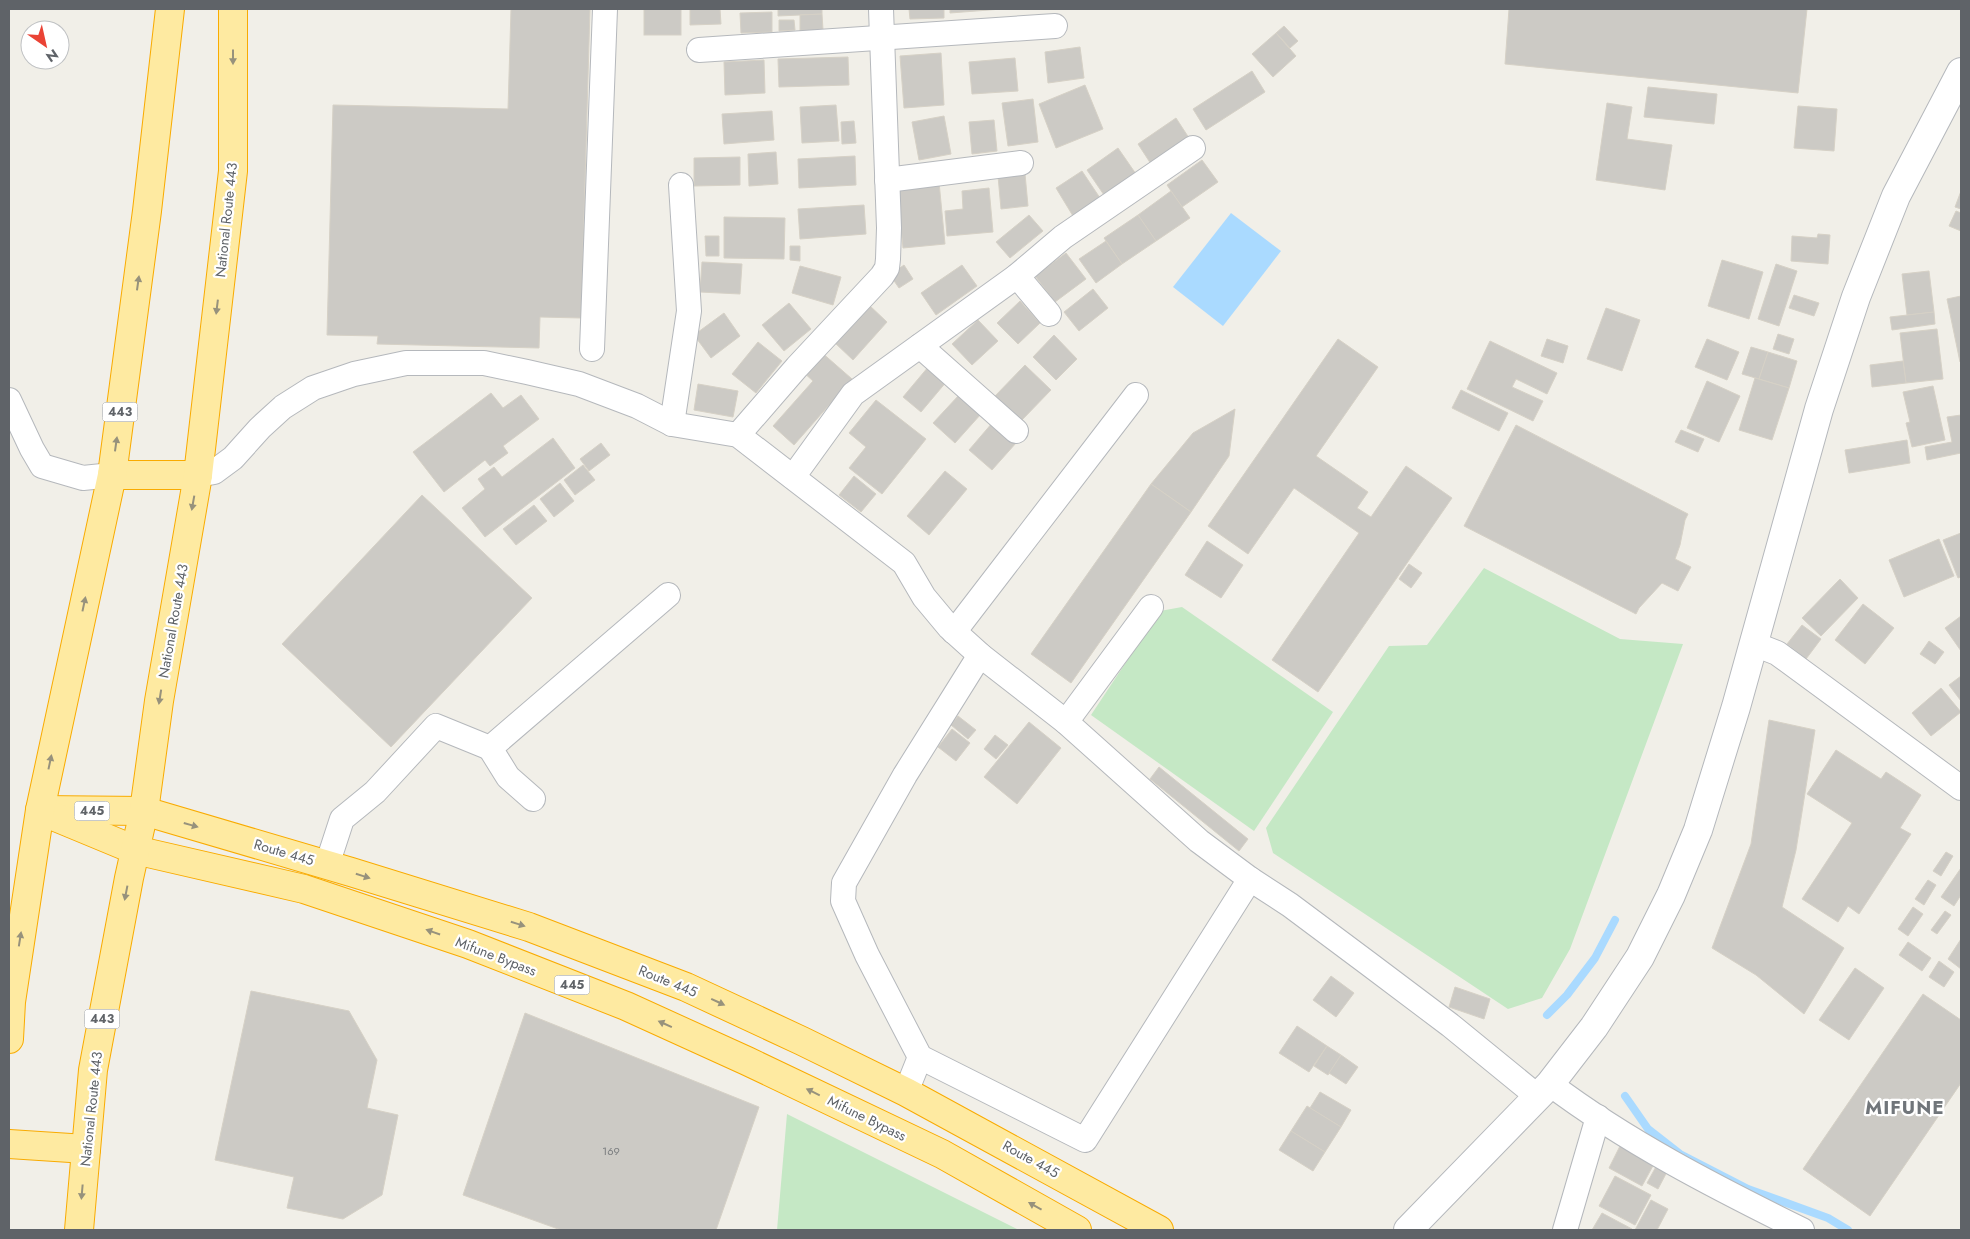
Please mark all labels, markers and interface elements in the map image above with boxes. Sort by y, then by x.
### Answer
north arrow [20,20,70,70]
text: N [42,44,62,67]
one-way arrow [229,50,237,66]
street label: National Route 443 [210,161,242,278]
one-way arrow [134,275,142,291]
one-way arrow [213,299,221,315]
road number: 443 [102,402,138,422]
one-way arrow [112,436,120,452]
one-way arrow [189,495,197,511]
street label: National Route 443 [153,562,193,680]
one-way arrow [80,596,88,611]
one-way arrow [155,690,163,706]
one-way arrow [46,755,54,770]
road number: 445 [74,801,110,820]
one-way arrow [183,821,198,829]
street label: Route 445 [252,834,317,870]
one-way arrow [356,872,371,880]
one-way arrow [122,885,130,901]
one-way arrow [511,921,526,929]
one-way arrow [425,928,440,936]
one-way arrow [17,930,25,946]
street label: Mifune Bypass [453,931,540,981]
street label: Route 445 [636,960,701,1002]
road number: 445 [554,976,590,994]
one-way arrow [711,998,726,1007]
road number: 443 [84,1010,120,1028]
one-way arrow [658,1019,672,1027]
street label: National Route 443 [75,1050,107,1167]
one-way arrow [806,1088,820,1096]
street label: Mifune Bypass [824,1090,910,1146]
district label: MIFUNE [1865,1094,1945,1121]
street label: Route 445 [999,1135,1063,1183]
house number: 169 [602,1143,620,1159]
one-way arrow [78,1184,86,1200]
one-way arrow [1028,1202,1042,1211]

